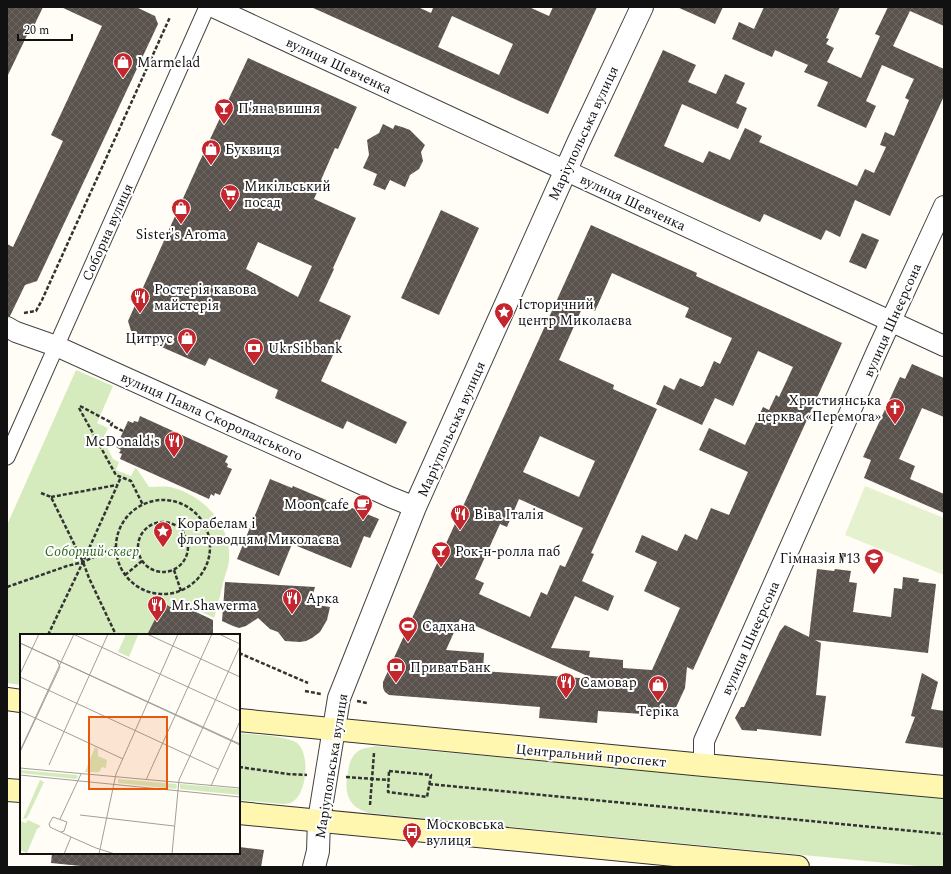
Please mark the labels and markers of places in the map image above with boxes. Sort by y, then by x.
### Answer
shop icon: Marmelad [112,51,134,79]
place label: Marmelad [137,52,201,73]
bar icon: П'яна вишня [213,97,235,125]
place label: П'яна вишня [238,98,320,119]
shop icon: Буквиця [200,138,222,166]
place label: Буквиця [225,139,280,160]
place label: Микільський посад [244,176,331,213]
supermarket icon: Микільський посад [219,183,241,211]
shop icon: Sister's Aroma [170,197,192,225]
place label: Sister's Aroma [136,224,226,245]
place label: Ростерія кавова майстерія [154,279,257,316]
restaurant icon: Ростерія кавова майстерія [129,286,151,314]
place label: Історичний центр Миколаєва [518,294,632,331]
place icon: Історичний центр Миколаєва [493,301,515,329]
shop icon: Цитрус [176,327,198,355]
place label: Цитрус [125,328,173,349]
bank icon: UkrSibbank [243,337,265,365]
place label: UkrSibbank [268,338,343,359]
place label: Християнська церква «Перемога» [757,390,881,427]
church icon: Християнська церква «Перемога» [884,397,906,425]
restaurant icon: McDonald's [163,430,185,458]
place label: McDonald's [85,431,160,452]
cafe icon: Moon cafe [352,493,374,521]
place label: Moon cafe [284,494,349,515]
restaurant icon: Віва Італія [449,503,471,531]
place label: Віва Італія [474,504,544,525]
place label: Корабелам і флотоводцям Миколаєва [177,513,340,550]
place icon: Корабелам і флотоводцям Миколаєва [152,520,174,548]
bar icon: Рок-н-ролла паб [430,540,452,568]
place label: Рок-н-ролла паб [455,541,560,562]
school or university icon: Гімназія №13 [863,547,885,575]
place label: Гімназія №13 [780,548,860,569]
restaurant icon: Арка [281,587,303,615]
place label: Арка [306,588,339,609]
restaurant icon: Mr.Shawerma [146,594,168,622]
place label: Mr.Shawerma [171,595,257,616]
sports icon: Садхана [397,615,419,643]
place label: Садхана [422,616,476,637]
bank icon: ПриватБанк [385,656,407,684]
place label: ПриватБанк [410,657,491,678]
restaurant icon: Самовар [555,671,577,699]
place label: Самовар [580,672,637,693]
shop icon: Теріка [647,674,669,702]
place label: Теріка [637,701,679,722]
place label: Московська вулиця [426,814,504,851]
bus stop icon: Московська вулиця [401,821,423,849]

